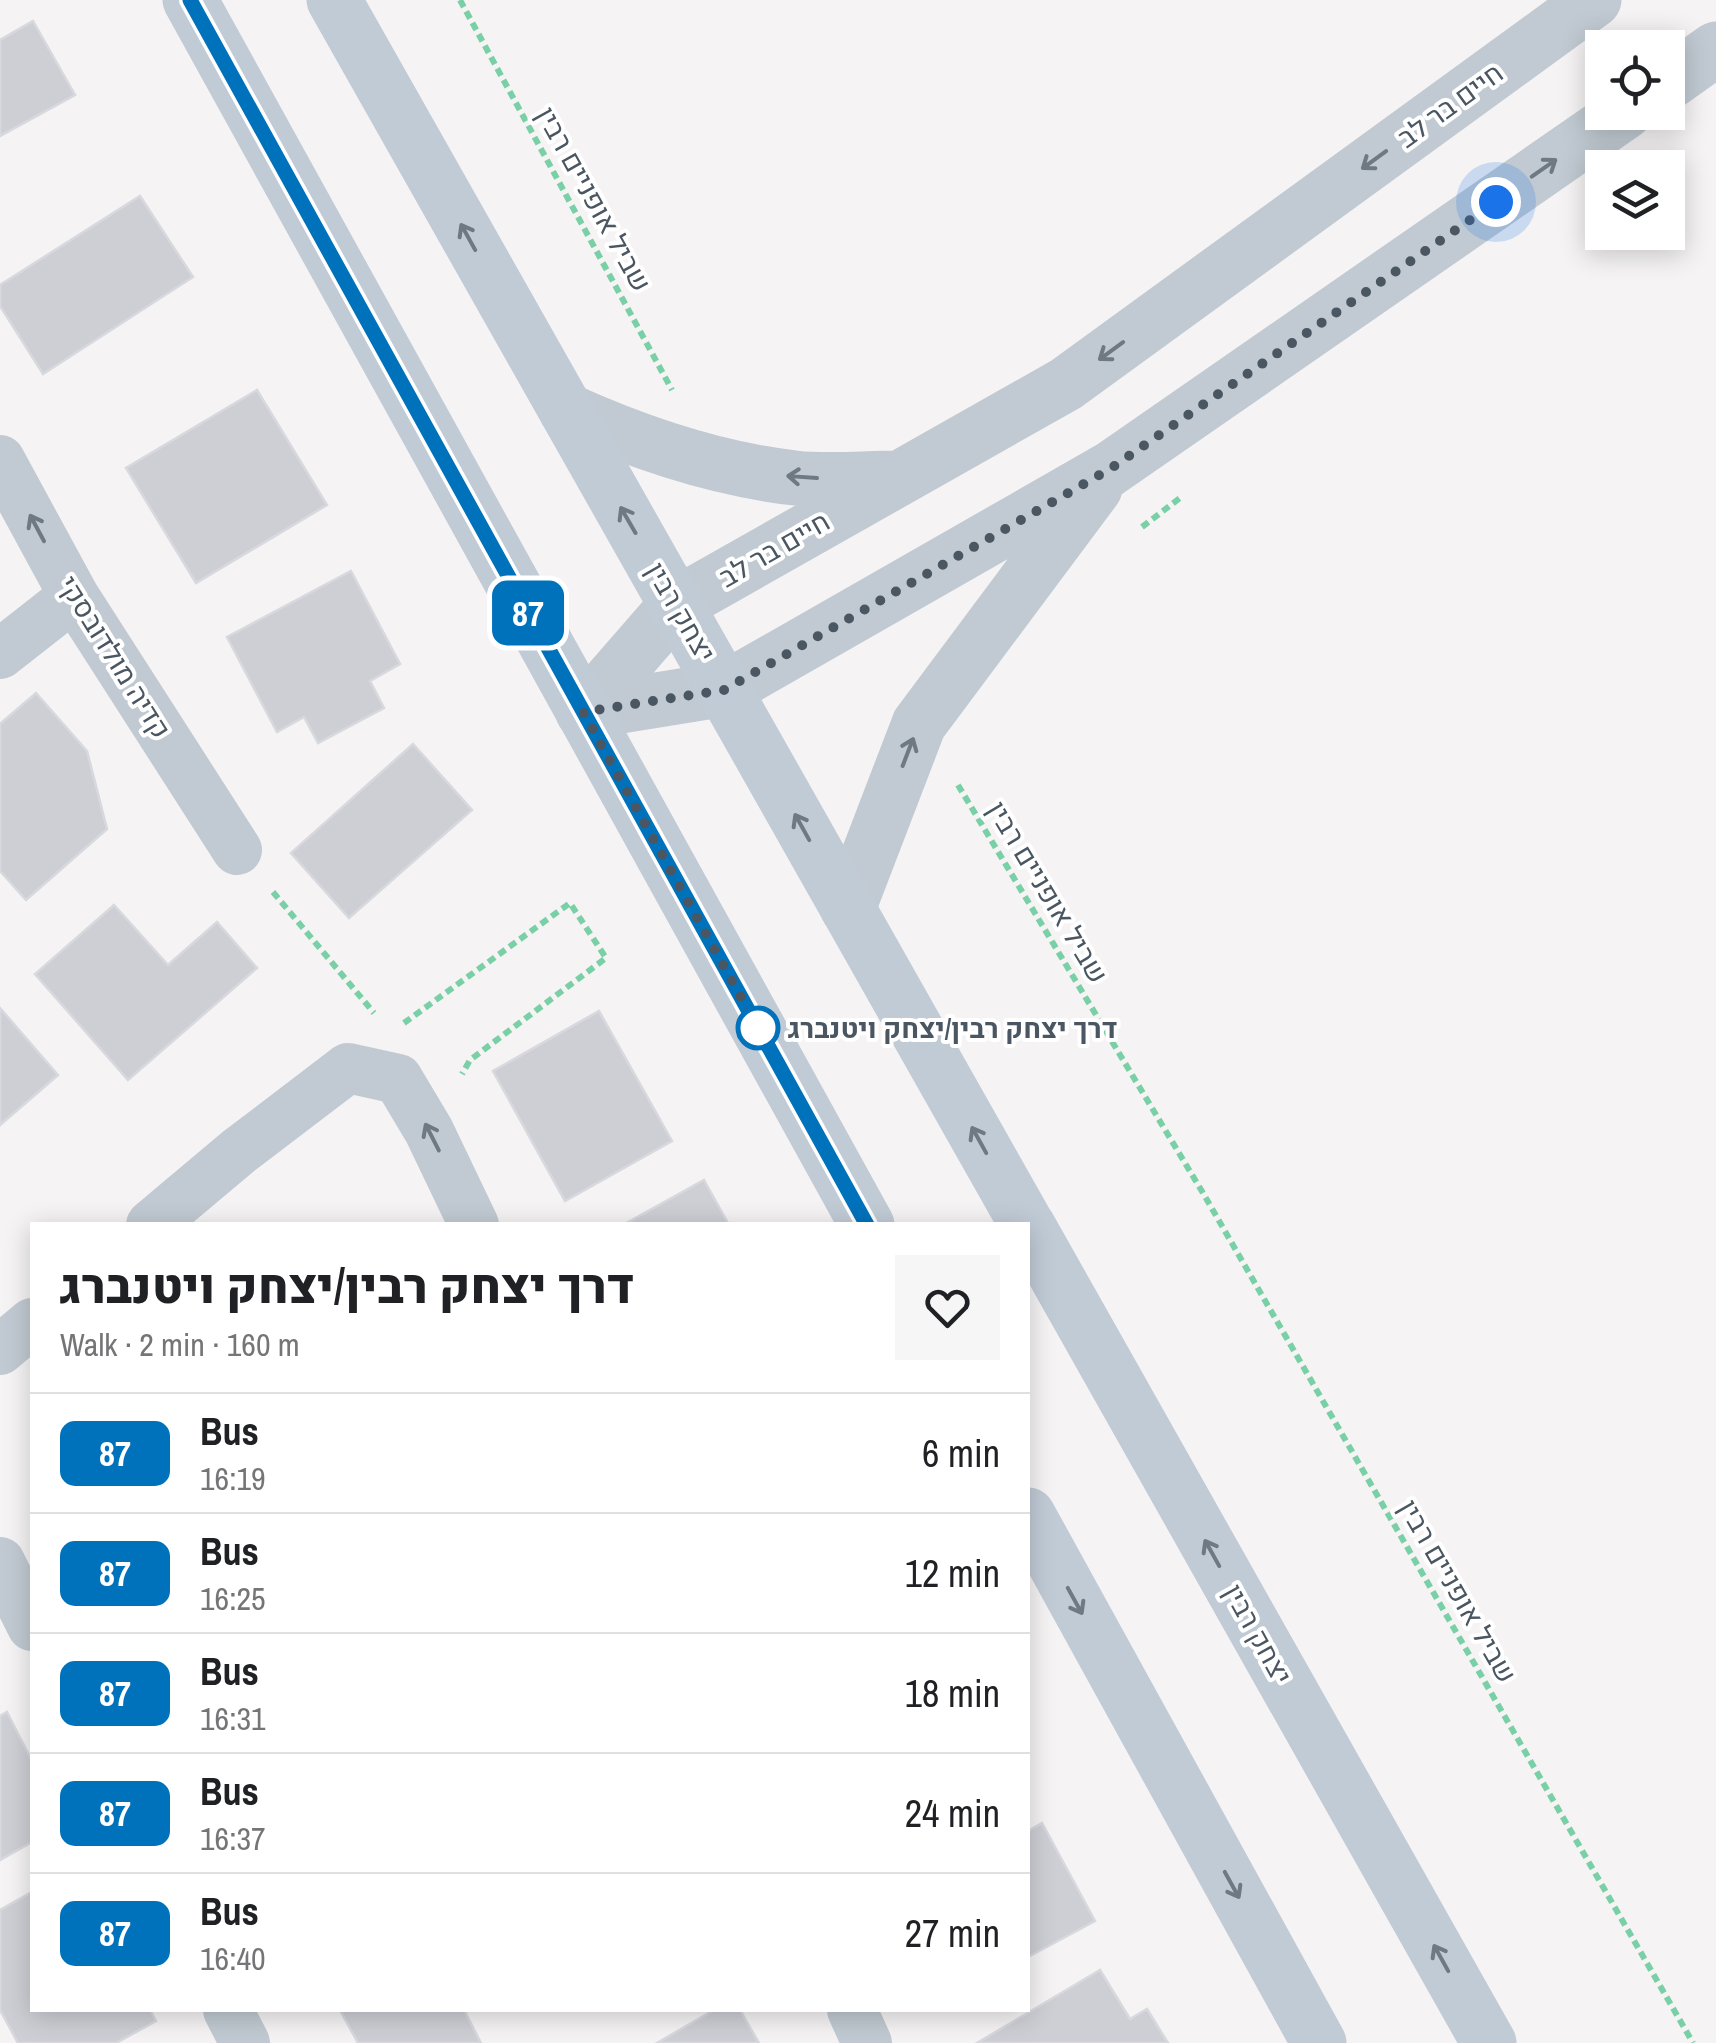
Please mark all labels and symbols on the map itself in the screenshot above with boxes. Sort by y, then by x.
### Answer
street label: חיים בר לב [1389,54,1511,156]
street label: שביל אופניים רבין [527,100,661,298]
one-way arrow [1361,149,1388,170]
one-way arrow [1530,158,1558,179]
your location [1471,177,1521,227]
one-way arrow [458,223,478,252]
one-way arrow [1097,340,1125,361]
one-way arrow [786,468,818,487]
street label: חיים בר לב [712,502,836,596]
one-way arrow [618,506,638,535]
one-way arrow [26,513,46,543]
street label: יצחק רבין [637,555,725,669]
street label: קדיה מולדובסקי [50,568,180,746]
line badge: 87 [483,580,573,646]
one-way arrow [900,737,918,768]
street label: שביל אופניים רבין [979,794,1117,990]
one-way arrow [792,813,812,841]
marker: דרך יצחק רבין/יצחק ויטנברג [737,1007,779,1049]
place label: דרך יצחק רבין/יצחק ויטנברג [788,1009,1117,1047]
one-way arrow [422,1123,441,1153]
one-way arrow [969,1126,989,1155]
street label: שביל אופניים רבין [1390,1492,1526,1690]
one-way arrow [1202,1539,1222,1568]
street label: יצחק רבין [1215,1577,1301,1691]
one-way arrow [1065,1585,1085,1615]
one-way arrow [1222,1870,1242,1899]
one-way arrow [1431,1944,1451,1973]

